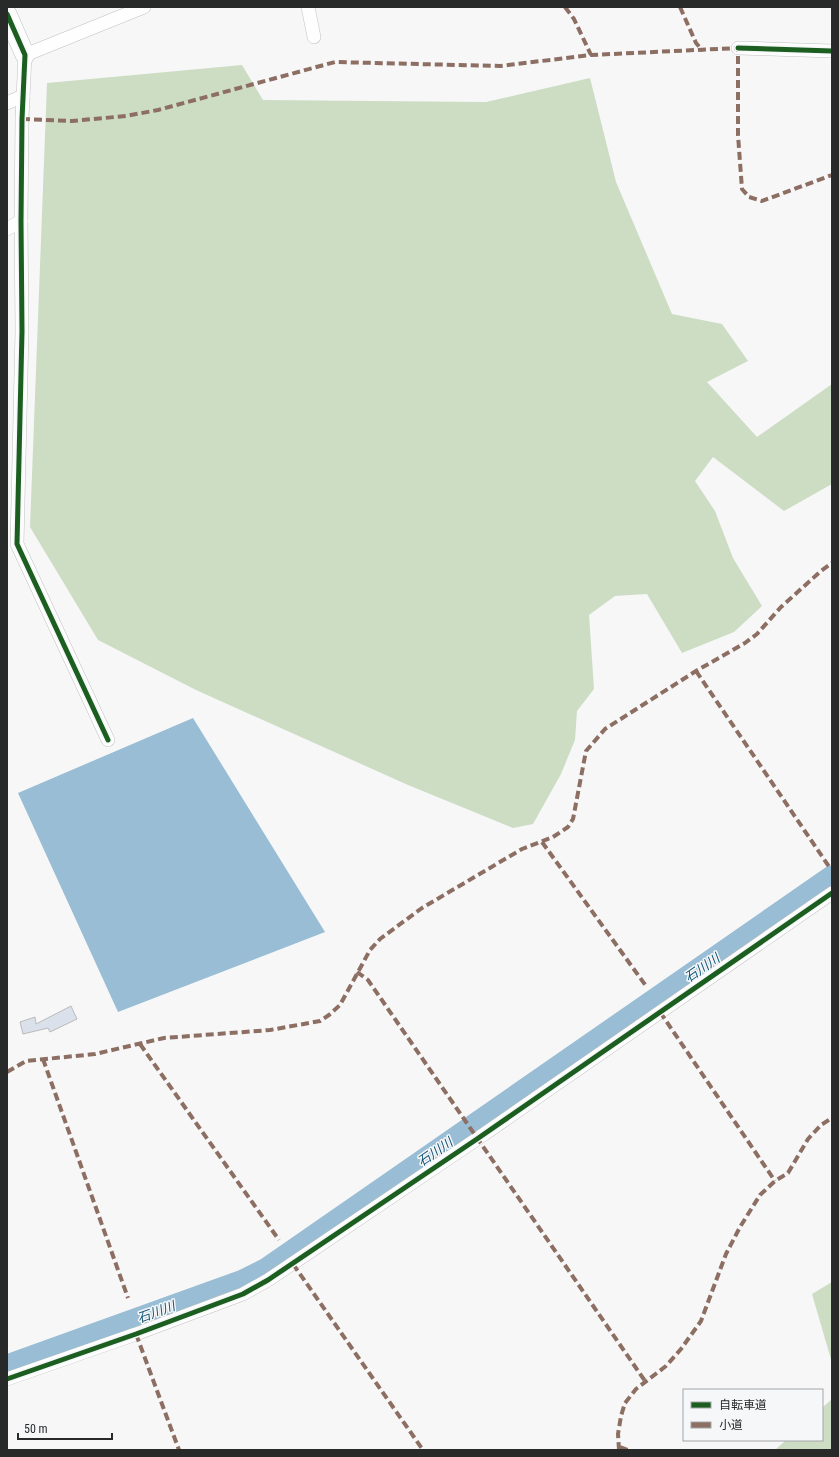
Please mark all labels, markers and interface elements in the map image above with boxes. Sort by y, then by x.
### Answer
water label: 石川川 [682,950,724,985]
water label: 石川川 [415,1134,457,1169]
water label: 石川川 [135,1298,179,1326]
legend [683,1389,823,1441]
text: 自転車道 [719,1398,767,1412]
scale bar [18,1415,112,1441]
text: 小道 [719,1418,743,1432]
text: 50 m [24,1422,48,1436]

